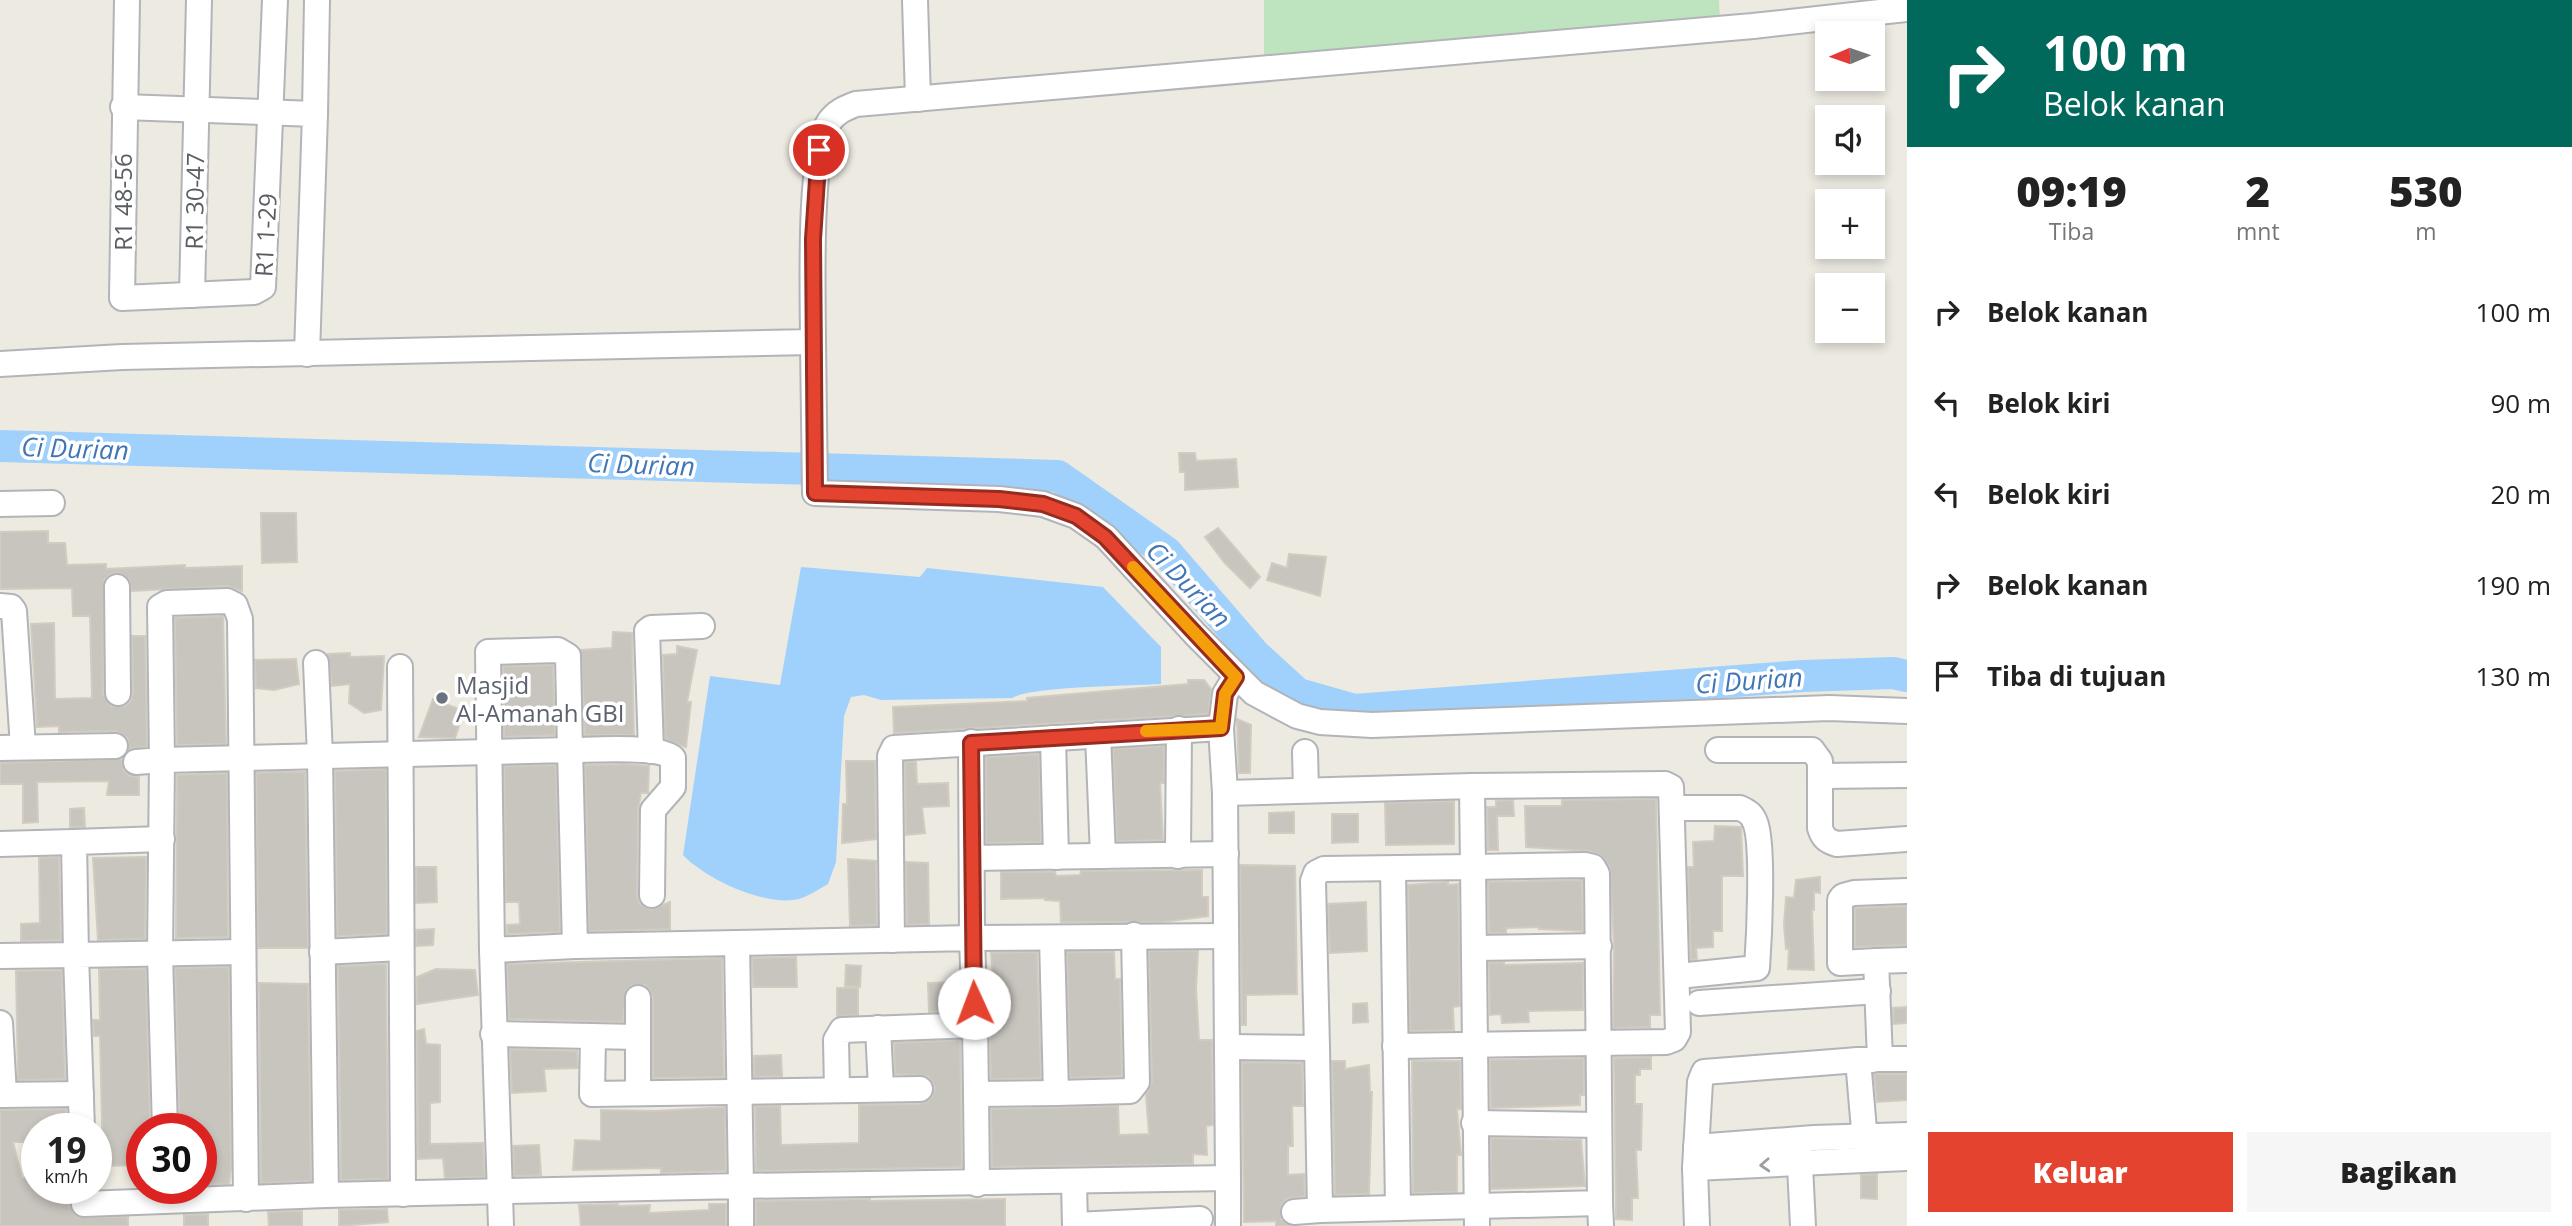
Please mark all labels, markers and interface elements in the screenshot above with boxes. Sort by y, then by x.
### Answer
text: 100 m [2043,19,2188,85]
north arrow [1815,21,1885,91]
map controls [1815,21,1885,343]
icon: right [1928,28,2019,119]
text: Belok kanan [2043,82,2226,125]
button: sound [1815,105,1885,175]
pin [789,120,849,180]
icon: arrive [800,131,838,169]
street label: R1 30-47 [177,152,211,250]
street label: R1 48-56 [106,153,139,251]
text: 09:19 [2016,162,2127,219]
text: 2 [2246,162,2270,219]
text: 530 [2389,162,2463,219]
button: + [1815,189,1885,259]
street label: R1 1-29 [246,192,284,278]
text: Tiba [2049,215,2094,247]
text: mnt [2236,215,2280,247]
text: m [2415,215,2436,247]
button: − [1815,273,1885,343]
icon: right [1928,293,1966,331]
text: Belok kanan [1987,294,2148,330]
text: 100 m [2476,294,2551,330]
icon: left [1928,384,1966,422]
text: Belok kiri [1987,385,2111,421]
text: 90 m [2490,385,2551,421]
water label: Ci Durian [21,428,129,468]
water label: Ci Durian [587,444,695,484]
icon: left [1928,475,1966,513]
text: Belok kiri [1987,476,2111,512]
text: 20 m [2490,476,2551,512]
water label: Ci Durian [1139,533,1239,635]
icon: right [1928,566,1966,604]
text: Belok kanan [1987,567,2148,603]
text: 190 m [2476,567,2551,603]
icon: arrive [1928,657,1966,695]
water label: Ci Durian [1694,658,1804,702]
text: Tiba di tujuan [1987,658,2166,694]
text: 130 m [2476,658,2551,694]
place label: Masjid Al-Amanah GBI [456,668,624,729]
marker: Masjid Al-Amanah GBI [434,690,450,706]
position arrow [937,966,1011,1040]
speed limit sign: 30 [126,1113,217,1204]
text: 19 [46,1126,87,1173]
button: Keluar [1928,1132,2233,1212]
button: Bagikan [2247,1132,2551,1212]
one-way arrow [1760,1157,1771,1172]
text: km/h [45,1164,88,1188]

